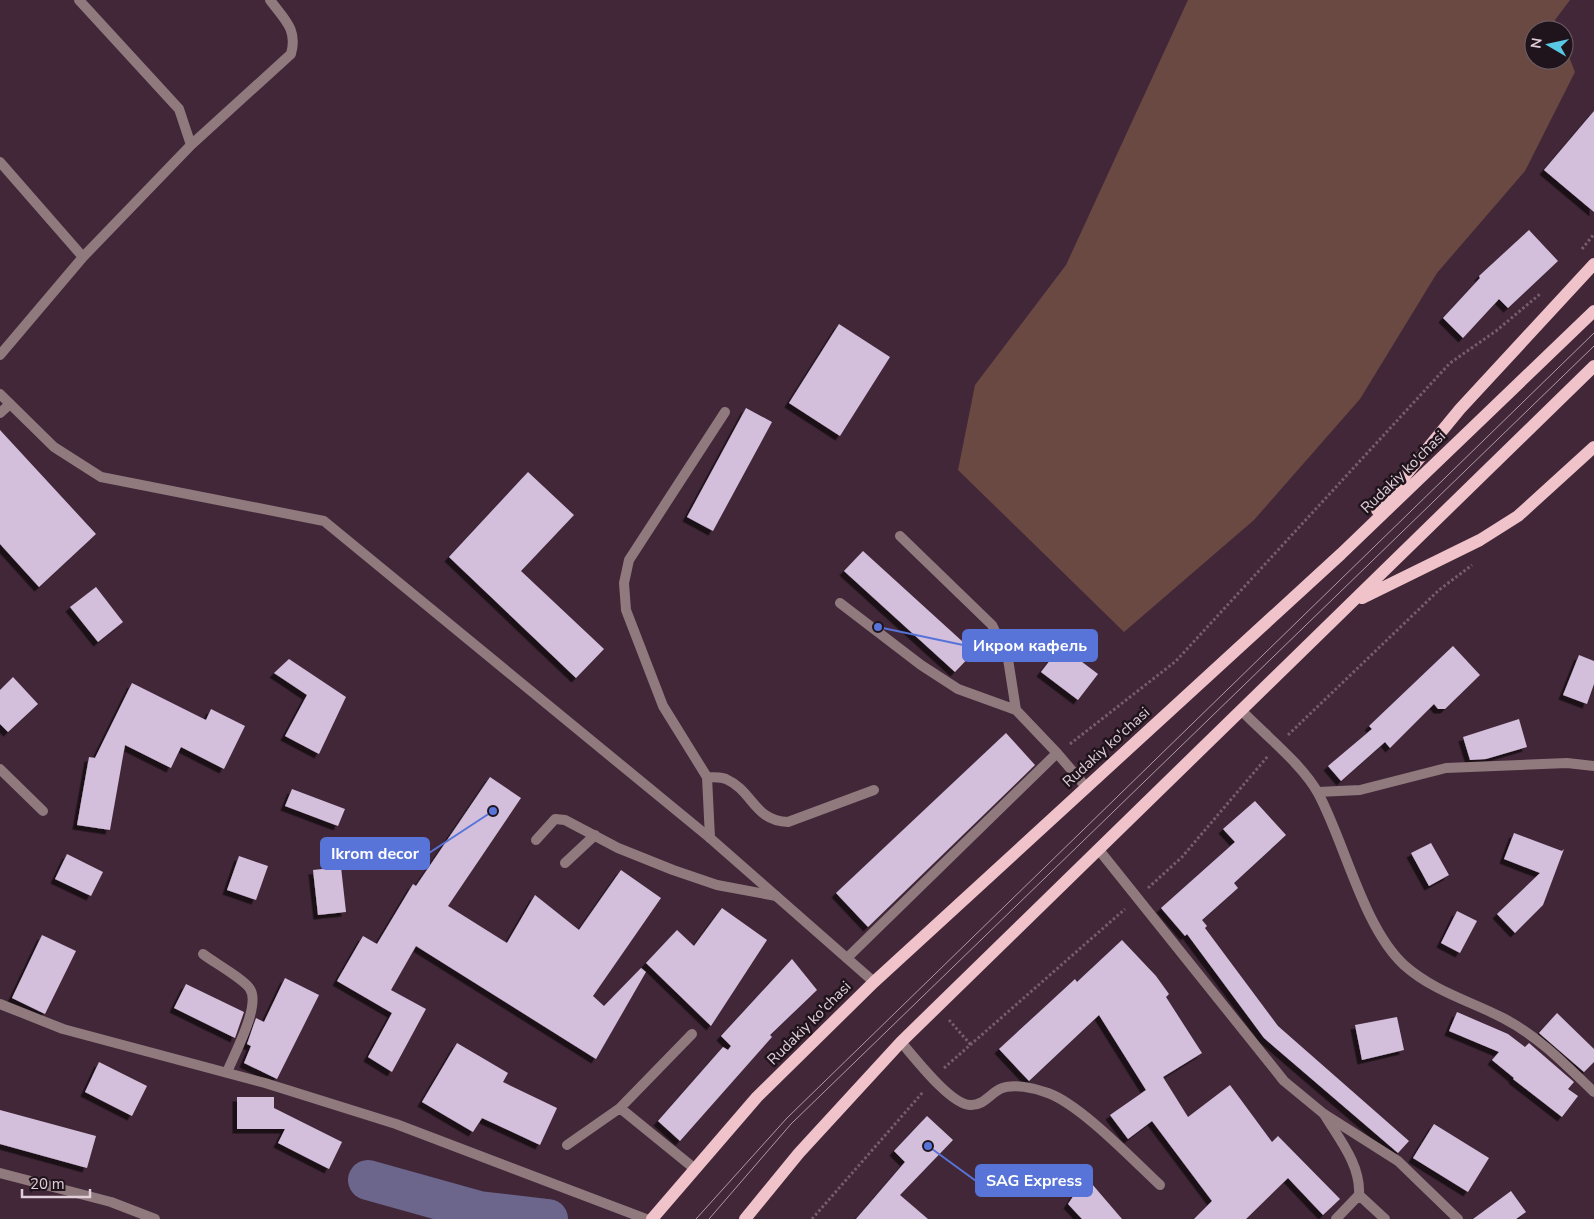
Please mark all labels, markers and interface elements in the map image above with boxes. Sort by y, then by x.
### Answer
north arrow [1524,20,1574,70]
text: N [1526,36,1547,50]
street label: Rudakiy ko'chasi [1356,426,1450,518]
callout: Икром кафель [963,630,1097,661]
text: Икром кафель [973,635,1087,657]
street label: Rudakiy ko'chasi [1058,703,1154,791]
callout: Ikrom decor [321,838,429,869]
text: Ikrom decor [331,843,420,865]
street label: Rudakiy ko'chasi [763,977,855,1069]
callout: SAG Express [976,1165,1092,1196]
scale bar [22,1166,90,1198]
text: SAG Express [986,1170,1082,1192]
text: 20 m [30,1174,65,1194]

